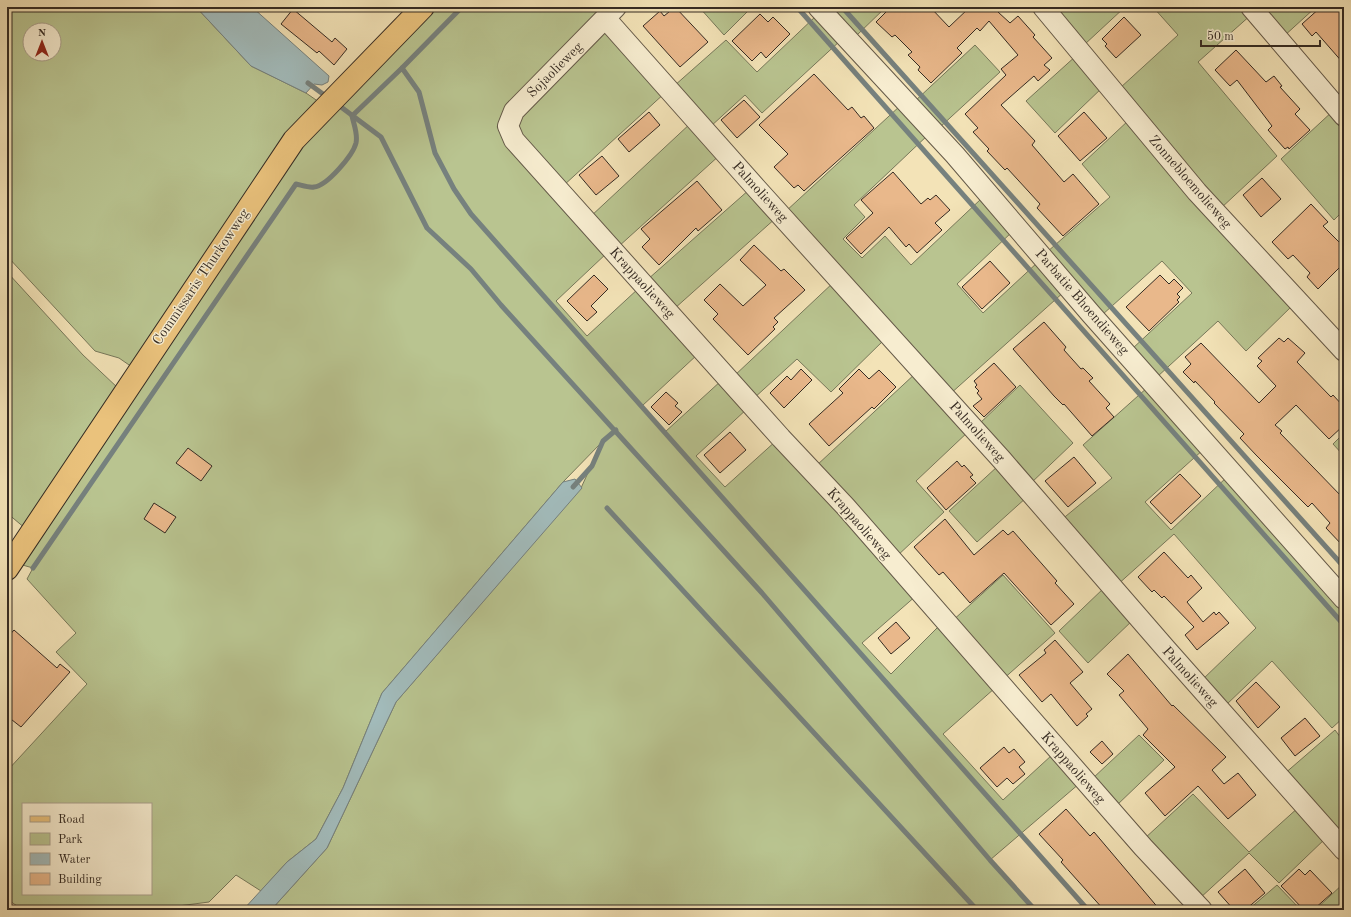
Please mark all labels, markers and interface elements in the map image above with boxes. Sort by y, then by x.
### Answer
north arrow [22,22,62,62]
scale bar [1201,22,1320,48]
text: N [38,28,47,39]
text: 50 m [1207,30,1234,43]
street label: Sojaolieweg [525,39,586,100]
street label: Zonnebloemolieweg [1146,133,1234,232]
street label: Palmolieweg [729,159,791,225]
street label: Commissaris Thurkowweg [150,206,252,348]
street label: Krappaolieweg [607,245,678,321]
street label: Parbatie Bhoendieweg [1033,247,1132,358]
street label: Palmolieweg [946,399,1008,465]
street label: Krappaolieweg [824,486,894,563]
street label: Palmolieweg [1159,644,1221,710]
street label: Krappaolieweg [1038,730,1108,807]
legend [22,803,152,895]
text: Road [58,814,85,826]
text: Park [58,834,83,846]
text: Water [58,854,91,866]
text: Building [58,874,102,886]

